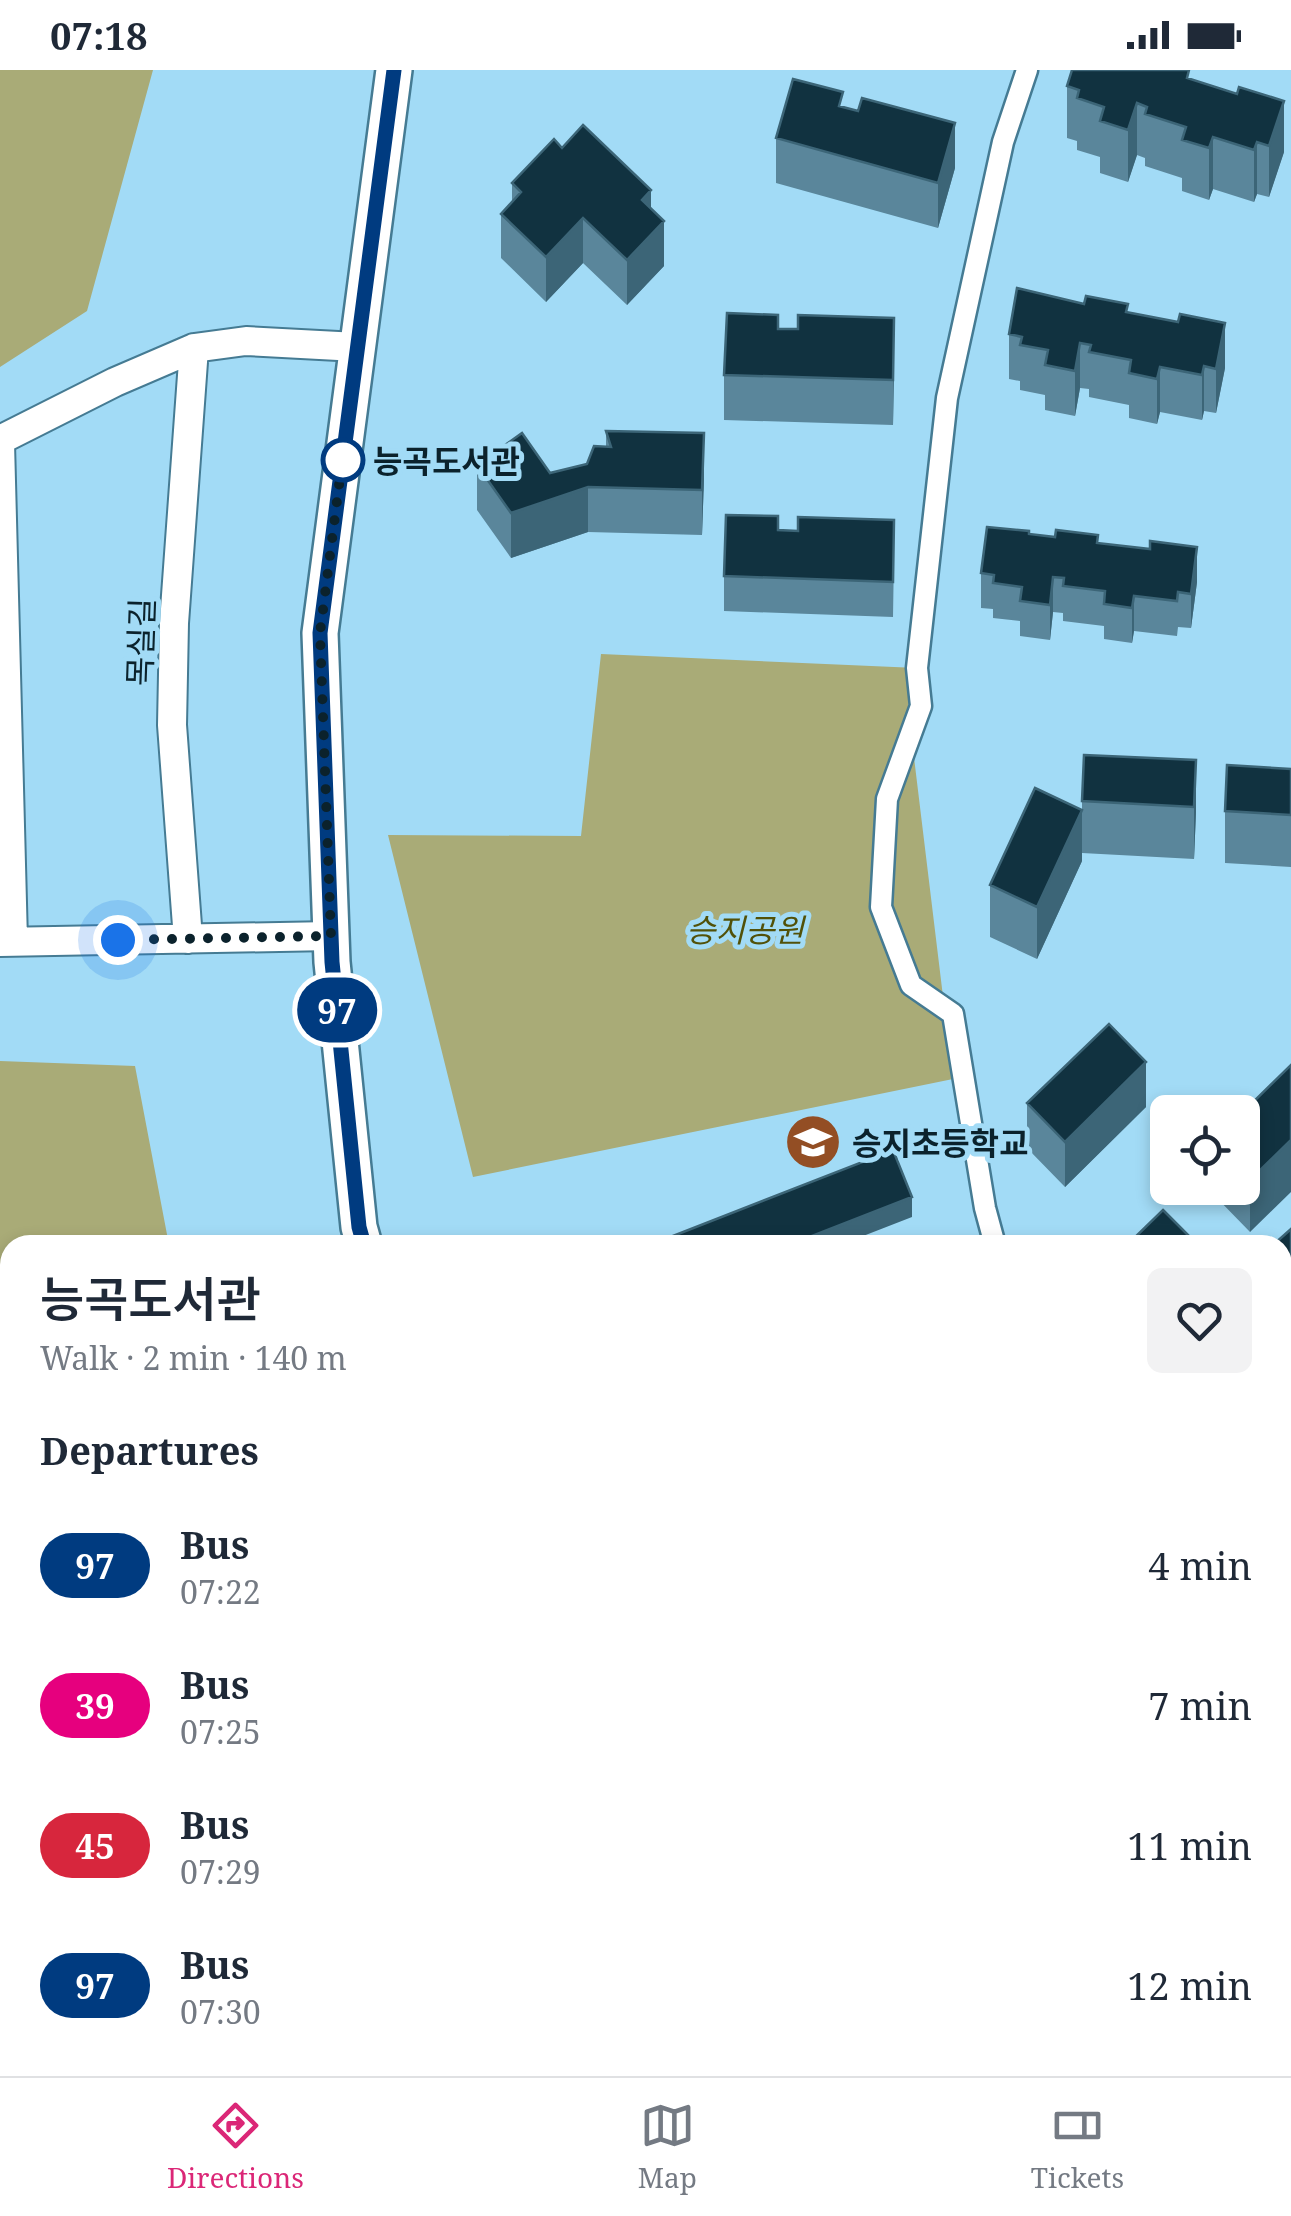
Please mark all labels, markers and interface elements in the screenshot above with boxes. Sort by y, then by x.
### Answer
text: 07:18 [50,9,147,61]
marker: 능곡도서관 [322,439,364,481]
place label: 능곡도서관 [373,439,520,482]
street label: 목실길 [117,597,163,687]
park label: 승지공원 [686,908,806,951]
your location [93,915,143,965]
line badge: 97 [292,978,382,1042]
text: 97 [317,987,357,1034]
map controls [1150,1095,1260,1205]
button: locate [1150,1095,1260,1205]
school or university icon: 승지초등학교 [783,1112,843,1172]
place label: 승지초등학교 [852,1121,1029,1164]
text: 능곡도서관 [40,1266,261,1331]
button: heart [1147,1268,1252,1373]
text: Walk · 2 min · 140 m [40,1336,347,1379]
text: Departures [40,1424,259,1476]
text: Bus [180,1518,249,1570]
text: 4 min [1148,1539,1252,1591]
text: 97 [75,1542,115,1589]
text: 07:22 [180,1570,261,1613]
text: Bus [180,1658,249,1710]
text: 7 min [1148,1679,1252,1731]
text: 39 [75,1682,115,1729]
text: 07:25 [180,1710,261,1753]
text: Bus [180,1798,249,1850]
text: 11 min [1127,1819,1252,1871]
text: 45 [75,1822,115,1869]
text: 07:29 [180,1850,261,1893]
text: Bus [180,1938,249,1990]
text: 12 min [1127,1959,1252,2011]
text: 97 [75,1962,115,2009]
text: 07:30 [180,1990,261,2033]
tab: Directions [167,2098,304,2196]
tab: Map [638,2098,697,2196]
tab: Tickets [1031,2098,1124,2196]

